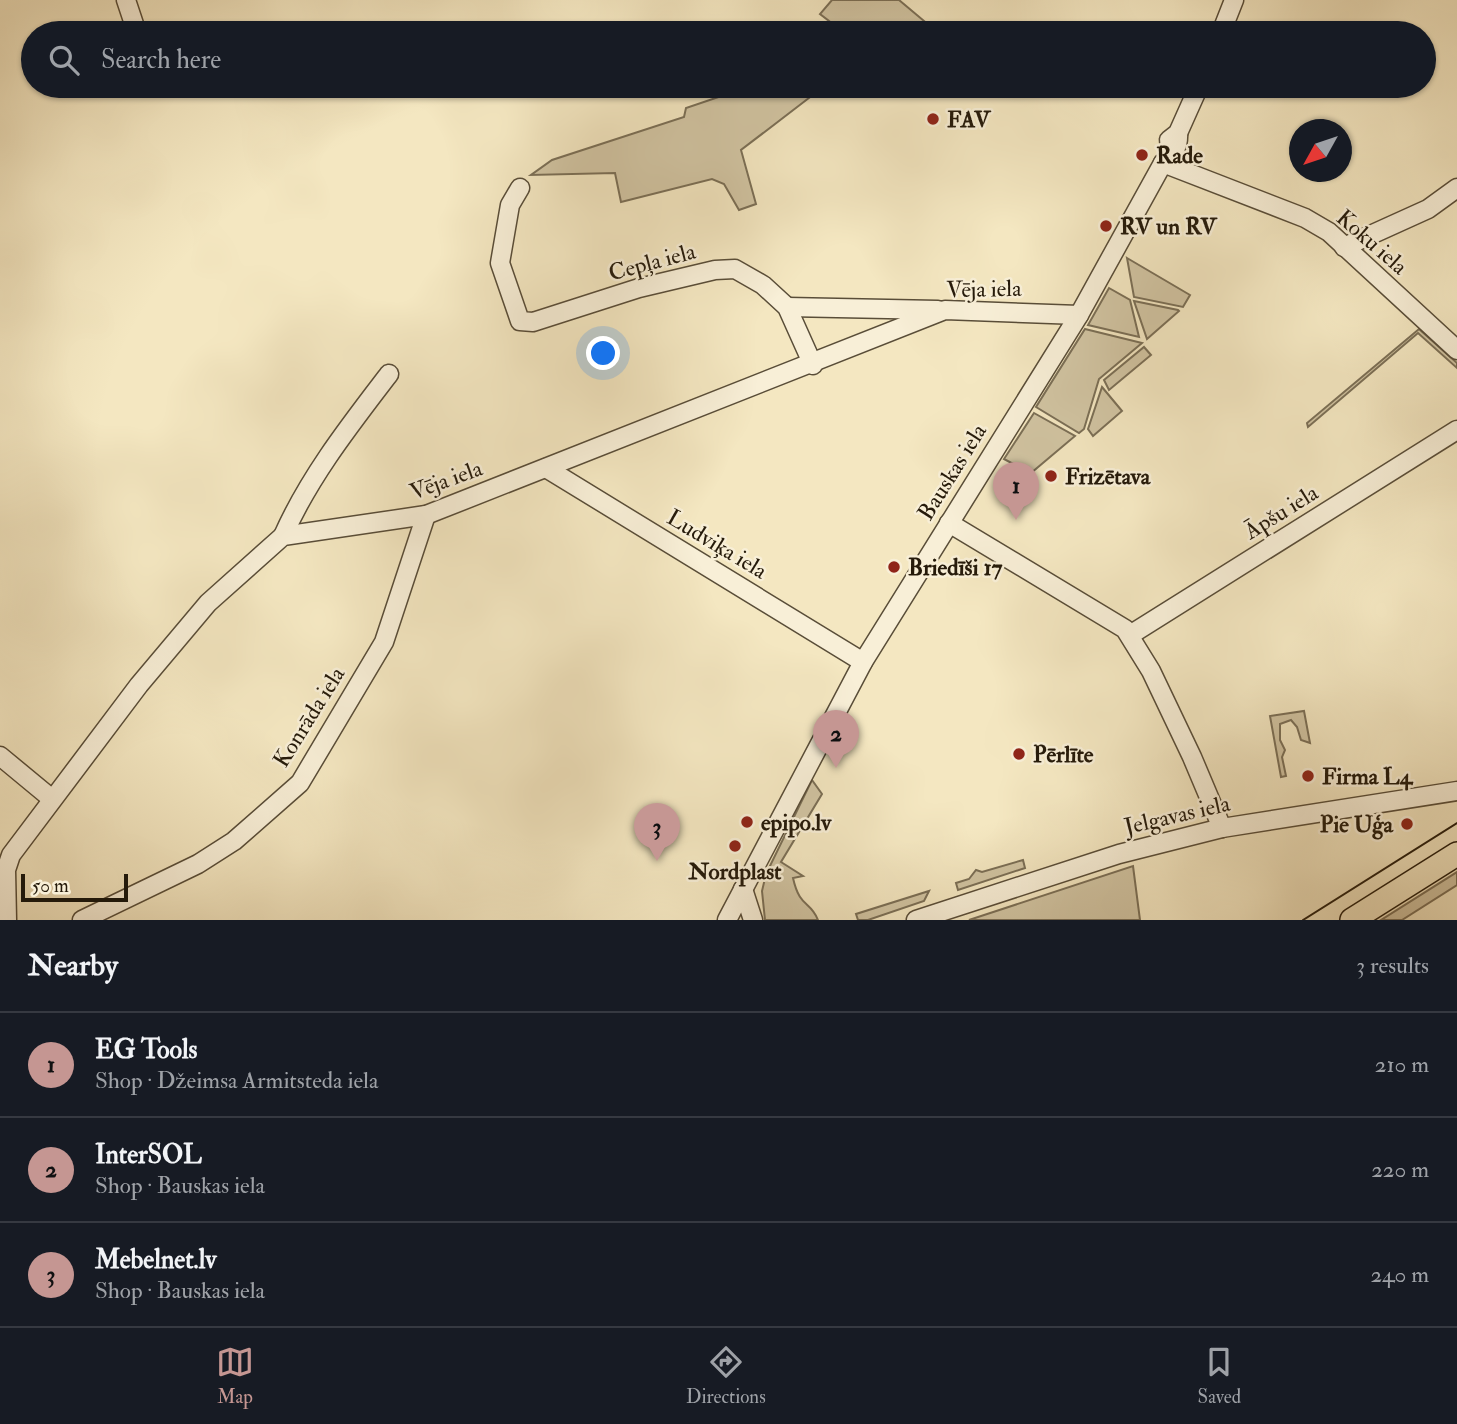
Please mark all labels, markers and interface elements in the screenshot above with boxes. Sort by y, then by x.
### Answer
search box [21,21,1436,98]
icon: search [45,41,83,79]
text: Search here [101,44,221,76]
place label: FAV [947,105,992,134]
marker: FAV [925,111,941,127]
north arrow [1289,119,1352,182]
place label: Rade [1156,141,1203,170]
marker: Rade [1134,147,1150,163]
street label: Koku iela [1330,203,1414,281]
place label: RV un RV [1120,212,1218,241]
marker: RV un RV [1098,218,1114,234]
street label: Cepļa iela [605,236,700,289]
street label: Vēja iela [946,274,1022,304]
your location [586,336,620,370]
street label: Bauskas iela [911,418,993,526]
street label: Vēja iela [406,453,487,506]
pin: 1 [993,462,1039,520]
place label: Frizētava [1065,462,1152,491]
marker: Frizētava [1043,468,1059,484]
street label: Āpšu iela [1238,478,1324,547]
street label: Ludviķa iela [662,503,773,586]
place label: Briedīši 17 [908,553,1003,582]
marker: Briedīši 17 [886,559,902,575]
street label: Konrāda iela [267,661,352,773]
pin: 2 [813,710,859,768]
place label: Pērlīte [1033,740,1094,769]
marker: Pērlīte [1011,746,1027,762]
place label: Firma L4 [1322,762,1414,791]
marker: Firma L4 [1300,768,1316,784]
street label: Jelgavas iela [1120,789,1233,841]
pin: 3 [634,803,680,861]
place label: epipo.lv [761,808,832,838]
place label: Pie Uģa [1320,810,1395,840]
marker: epipo.lv [739,814,755,830]
marker: Pie Uģa [1399,816,1415,832]
marker: Nordplast [727,838,743,854]
place label: Nordplast [687,857,782,887]
scale bar [21,871,128,903]
text: 50 m [32,874,69,898]
text: Nearby [28,947,118,984]
text: 3 results [1356,951,1429,980]
text: EG Tools [95,1034,197,1066]
text: 1 [47,1050,55,1079]
text: 210 m [1375,1050,1429,1079]
text: Shop · Džeimsa Armitsteda iela [95,1066,378,1095]
text: InterSOL [95,1139,202,1171]
text: 2 [45,1155,57,1184]
text: 220 m [1371,1155,1429,1184]
text: Shop · Bauskas iela [95,1171,265,1200]
text: Mebelnet.lv [95,1244,216,1276]
text: 3 [47,1260,55,1289]
text: 240 m [1370,1260,1429,1289]
text: Shop · Bauskas iela [95,1276,265,1305]
tab: Map [216,1343,254,1409]
tab: Directions [686,1343,766,1409]
tab: Saved [1198,1343,1241,1409]

